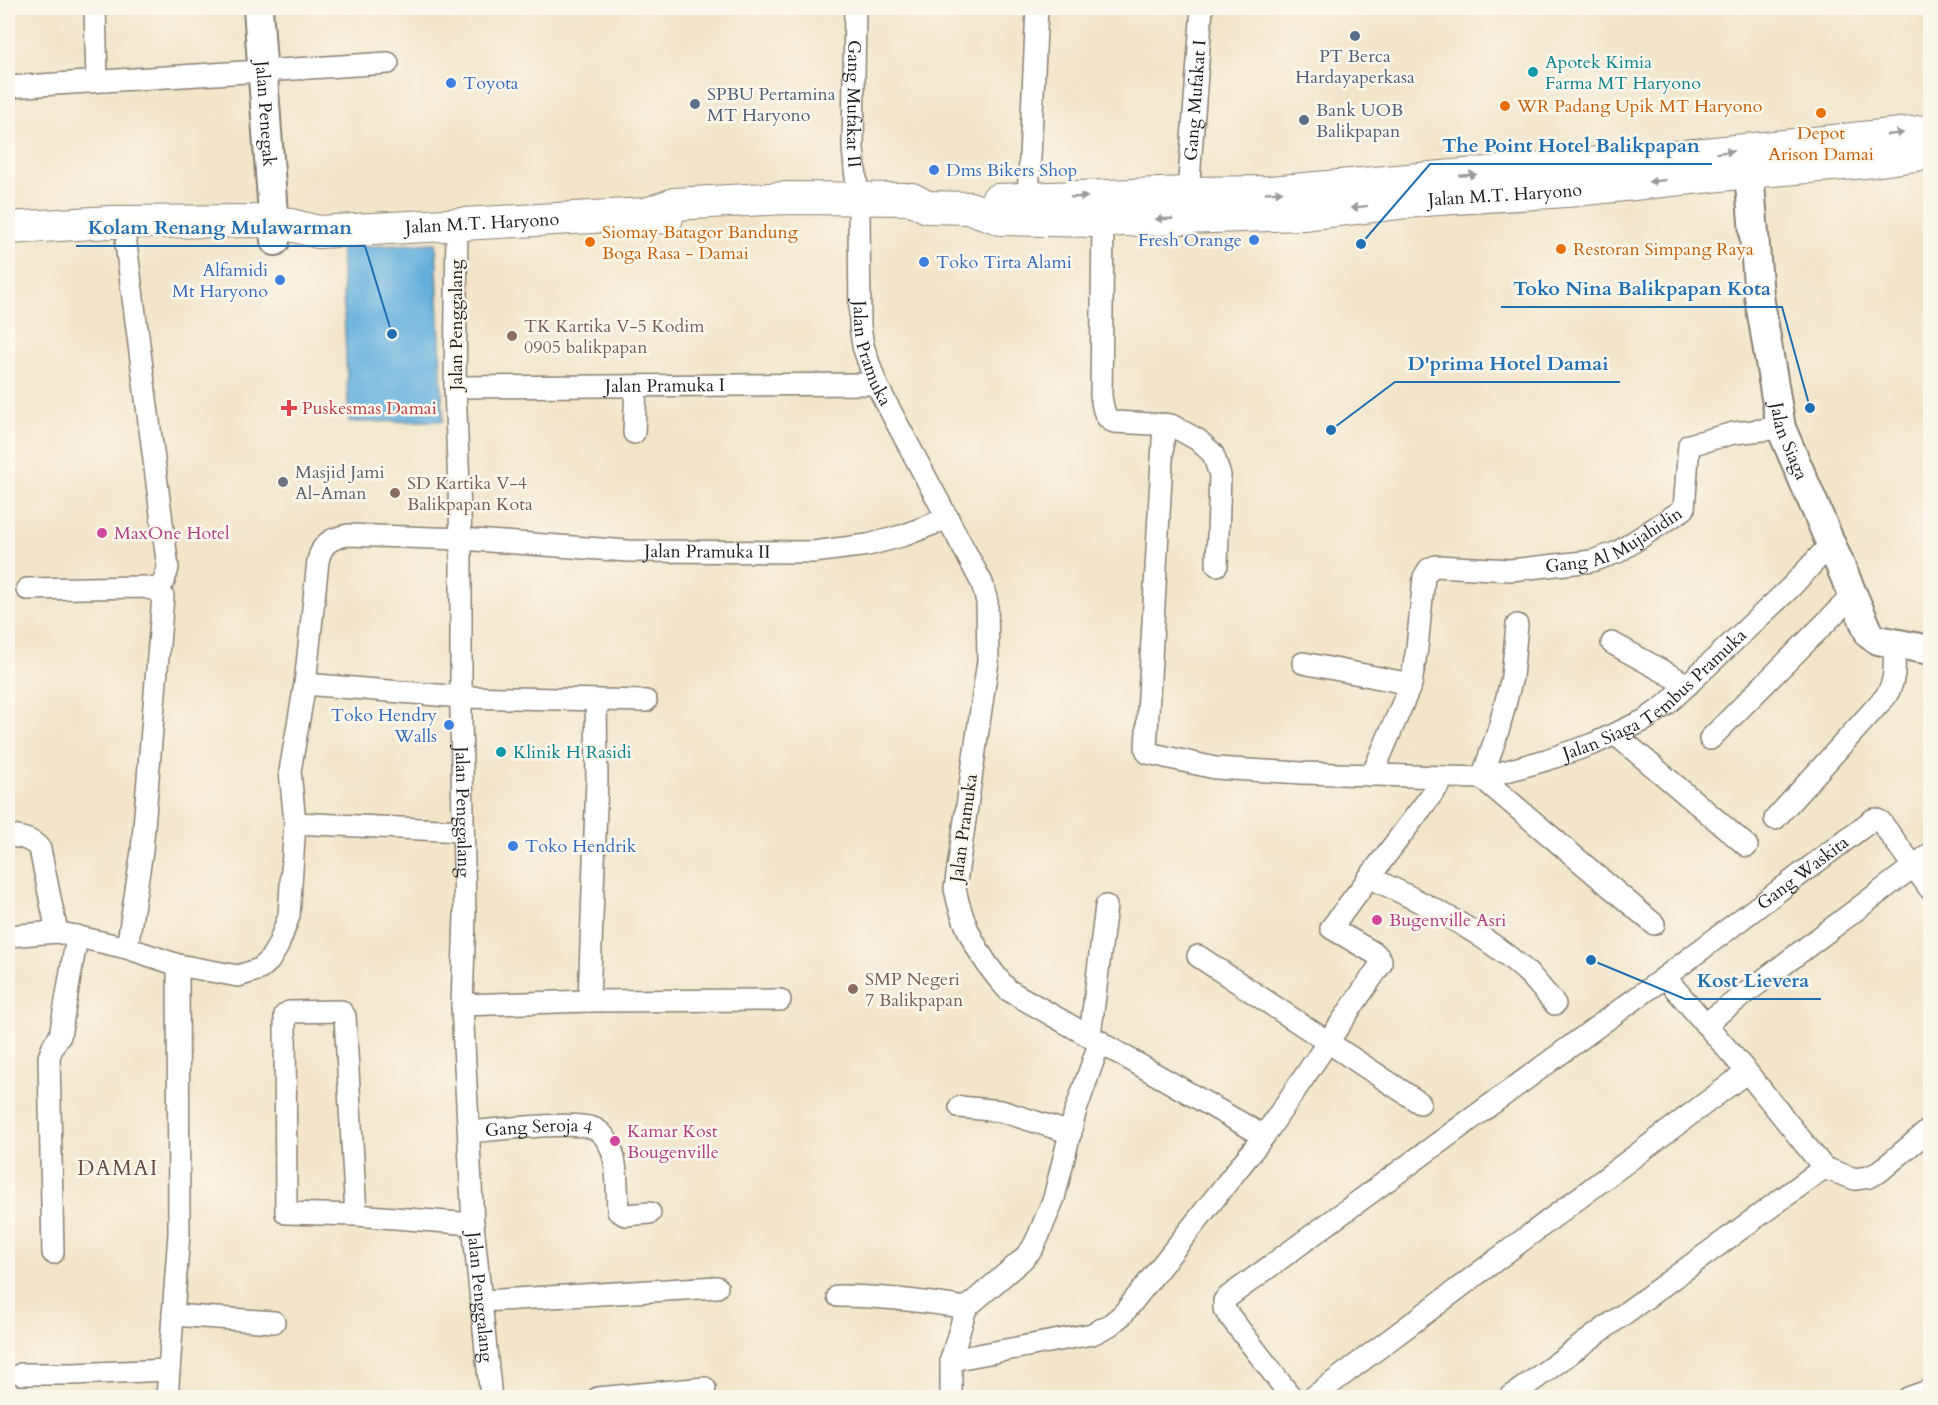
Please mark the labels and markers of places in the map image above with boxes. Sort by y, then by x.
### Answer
marker: PT Berca Hardayaperkasa [1348,29,1362,43]
place label: PT Berca Hardayaperkasa [1295,44,1415,90]
place label: Apotek Kimia Farma MT Haryono [1545,50,1701,96]
marker: Apotek Kimia Farma MT Haryono [1526,65,1540,79]
place label: Toyota [463,71,519,96]
marker: Toyota [444,76,458,90]
place label: SPBU Pertamina MT Haryono [707,82,836,128]
place label: WR Padang Upik MT Haryono [1516,94,1763,119]
marker: SPBU Pertamina MT Haryono [688,97,702,111]
place label: Bank UOB Balikpapan [1316,98,1403,144]
marker: WR Padang Upik MT Haryono [1498,99,1512,113]
marker: Depot Arison Damai [1814,106,1828,120]
marker: Bank UOB Balikpapan [1297,113,1311,127]
place label: Depot Arison Damai [1768,121,1874,167]
callout: The Point Hotel Balikpapan [1430,126,1712,164]
place label: Dms Bikers Shop [946,158,1077,183]
marker: Dms Bikers Shop [927,163,941,177]
callout: Kolam Renang Mulawarman [76,208,365,246]
place label: Siomay Batagor Bandung Boga Rasa - Damai [602,220,799,266]
place label: Fresh Orange [1138,228,1242,253]
marker: Fresh Orange [1247,233,1261,247]
marker: Siomay Batagor Bandung Boga Rasa - Damai [583,235,597,249]
place label: Restoran Simpang Raya [1573,237,1754,262]
marker: Restoran Simpang Raya [1554,242,1568,256]
place label: Toko Tirta Alami [936,250,1072,275]
marker: Toko Tirta Alami [917,255,931,269]
place label: Alfamidi Mt Haryono [172,258,268,304]
callout: Toko Nina Balikpapan Kota [1501,269,1782,307]
marker: Alfamidi Mt Haryono [273,273,287,287]
place label: TK Kartika V-5 Kodim 0905 balikpapan [524,314,705,360]
marker: TK Kartika V-5 Kodim 0905 balikpapan [505,329,519,343]
callout: D'prima Hotel Damai [1395,344,1620,382]
place label: Puskesmas Damai [302,396,437,421]
marker: Puskesmas Damai [280,399,298,417]
place label: Masjid Jami Al-Aman [295,460,384,506]
place label: SD Kartika V-4 Balikpapan Kota [407,471,533,517]
marker: Masjid Jami Al-Aman [276,475,290,489]
marker: SD Kartika V-4 Balikpapan Kota [388,486,402,500]
place label: MaxOne Hotel [114,521,230,546]
marker: MaxOne Hotel [95,526,109,540]
place label: Toko Hendry Walls [331,703,437,749]
marker: Toko Hendry Walls [442,718,456,732]
place label: Klinik H Rasidi [513,740,632,765]
marker: Klinik H Rasidi [494,745,508,759]
place label: Toko Hendrik [525,834,637,859]
marker: Toko Hendrik [506,839,520,853]
place label: Bugenville Asri [1389,908,1506,933]
marker: Bugenville Asri [1370,913,1384,927]
callout: Kost Lievera [1685,961,1821,999]
place label: SMP Negeri 7 Balikpapan [865,967,964,1013]
marker: SMP Negeri 7 Balikpapan [846,982,860,996]
place label: Kamar Kost Bougenville [627,1119,719,1165]
marker: Kamar Kost Bougenville [608,1134,622,1148]

